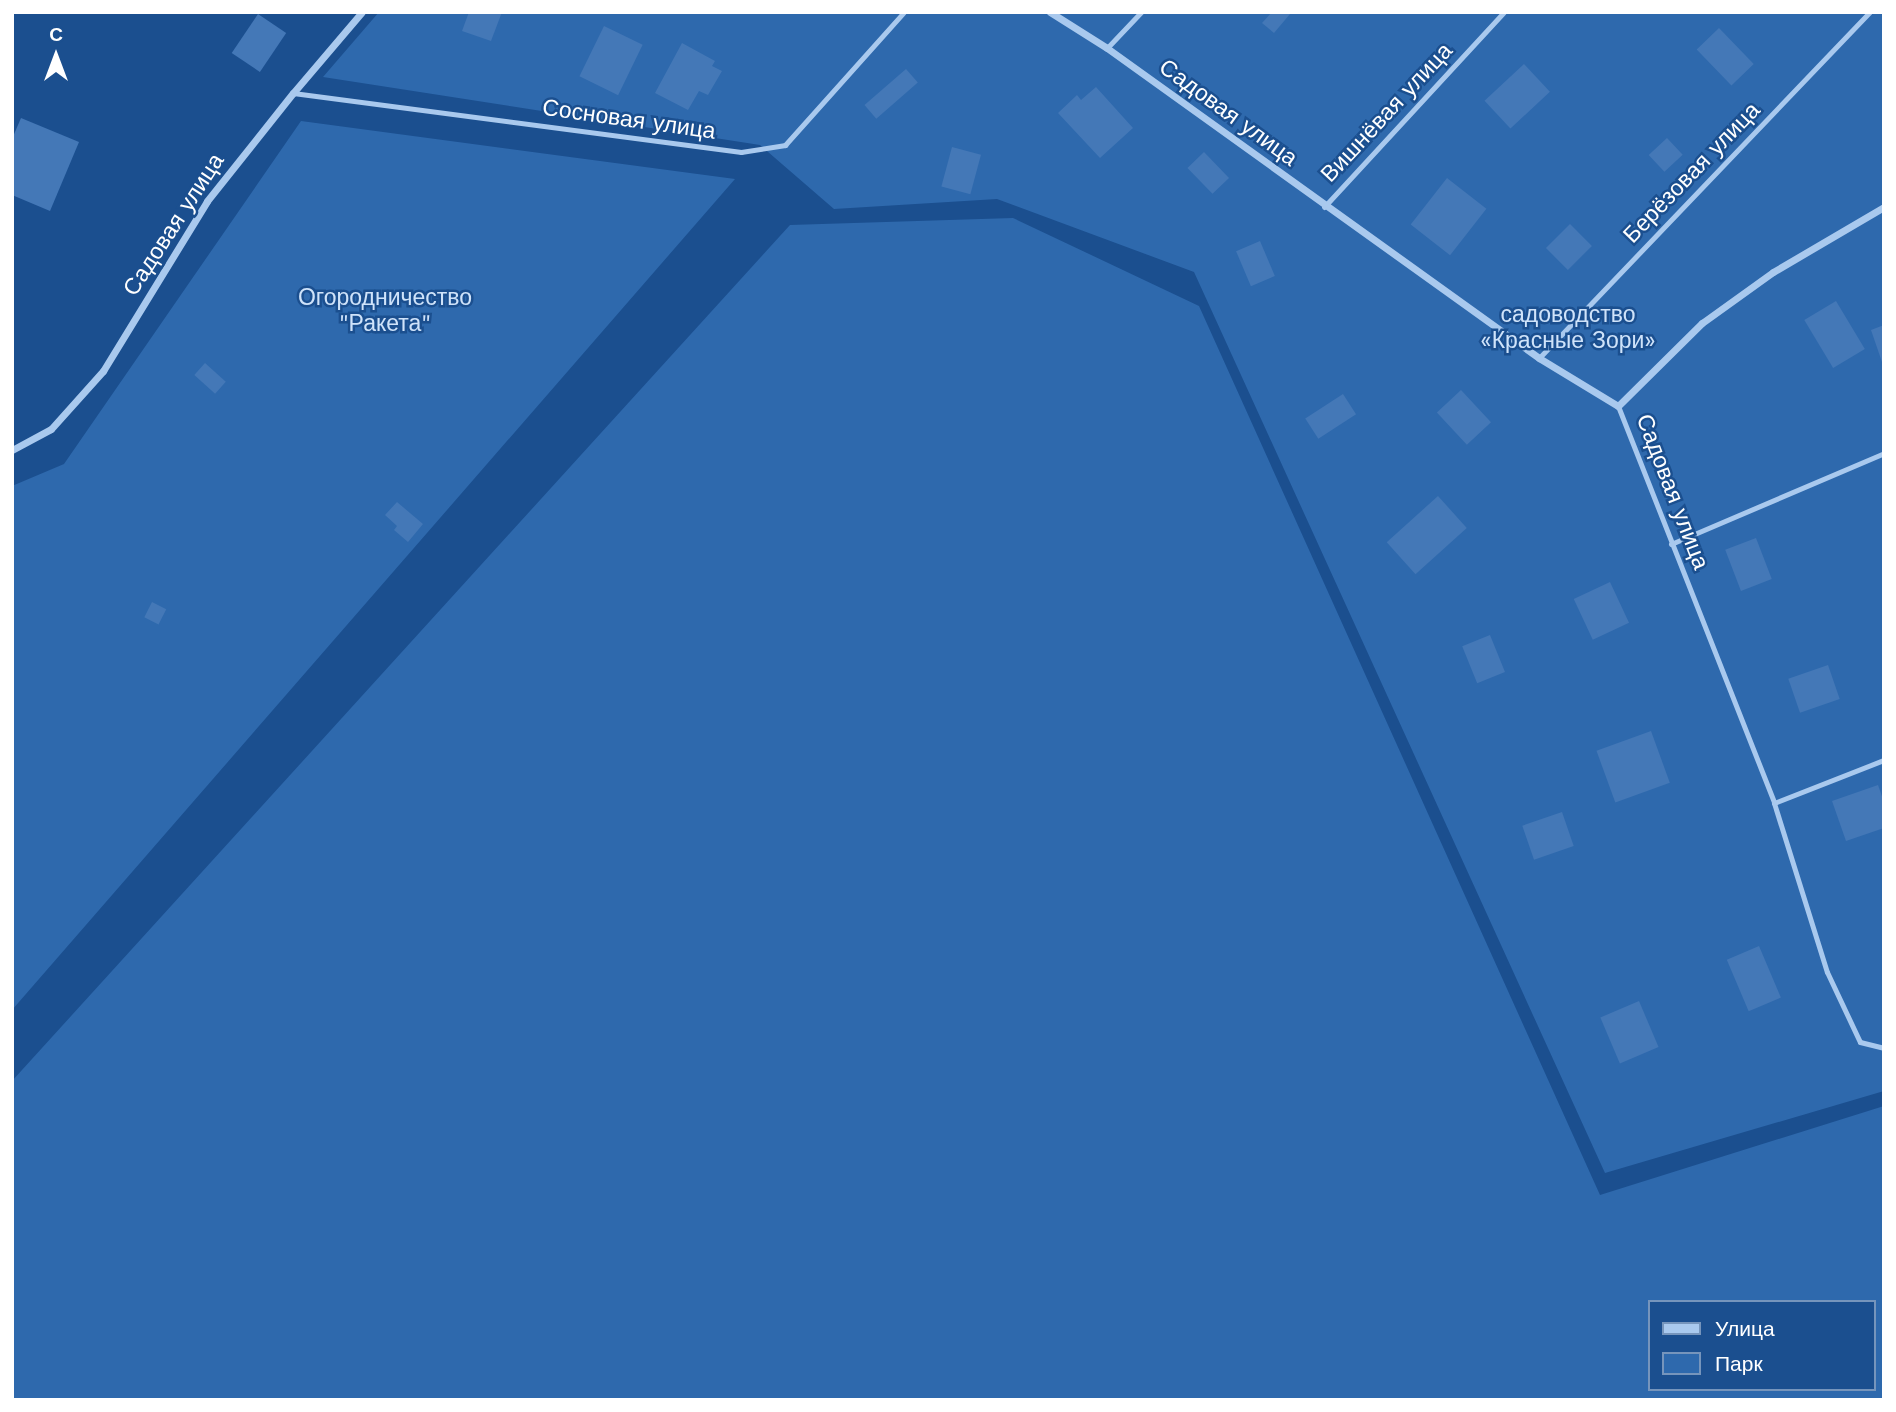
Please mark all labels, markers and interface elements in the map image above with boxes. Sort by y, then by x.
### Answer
north arrow [21,21,91,91]
text: С [49,23,63,46]
street label: Вишнёвая улица [1315,38,1459,188]
street label: Садовая улица [1153,54,1303,172]
street label: Сосновая улица [541,94,717,146]
street label: Берёзовая улица [1618,97,1766,249]
street label: Садовая улица [118,149,230,301]
park label: Огородничество "Ракета" [298,284,472,338]
park label: садоводство «Красные Зори» [1480,301,1656,355]
street label: Садовая улица [1630,410,1714,574]
legend [1647,1300,1875,1391]
text: Улица [1715,1316,1775,1341]
text: Парк [1715,1351,1763,1376]

